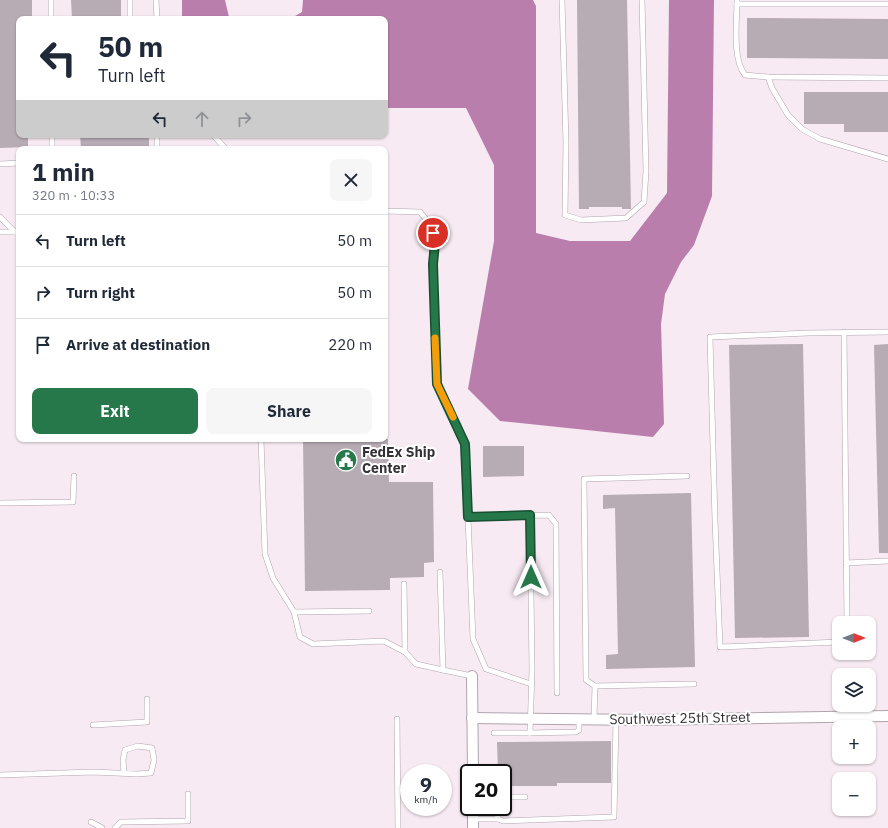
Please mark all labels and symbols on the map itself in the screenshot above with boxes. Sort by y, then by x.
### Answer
pin [416,216,450,250]
place label: FedEx Ship Center [362,443,435,477]
public building icon: FedEx Ship Center [333,447,359,473]
position arrow [510,556,552,598]
north arrow [832,616,876,660]
street label: Southwest 25th Street [609,708,751,728]
speed limit sign: 20 [460,764,512,816]

